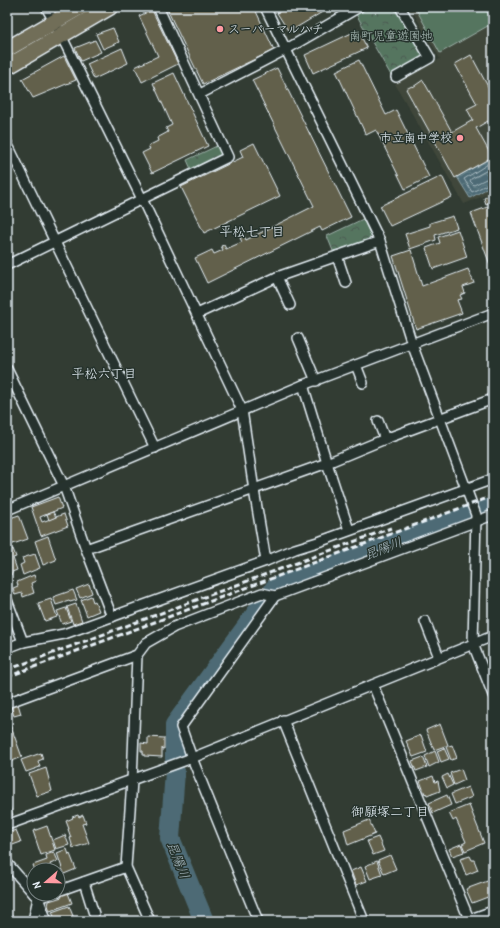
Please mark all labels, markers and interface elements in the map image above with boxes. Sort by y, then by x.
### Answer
place label: スーパーマルハチ [228,20,324,37]
marker: スーパーマルハチ [215,24,225,34]
park label: 南町児童遊園地 [349,27,433,44]
place label: 市立南中学校 [380,129,452,146]
marker: 市立南中学校 [455,133,465,143]
district label: 平松七丁目 [219,222,285,240]
district label: 平松六丁目 [71,364,137,382]
water label: 昆陽川 [362,533,404,563]
district label: 御願塚二丁目 [351,802,429,820]
water label: 昆陽川 [164,839,194,881]
north arrow [26,862,66,902]
text: N [29,880,44,891]

